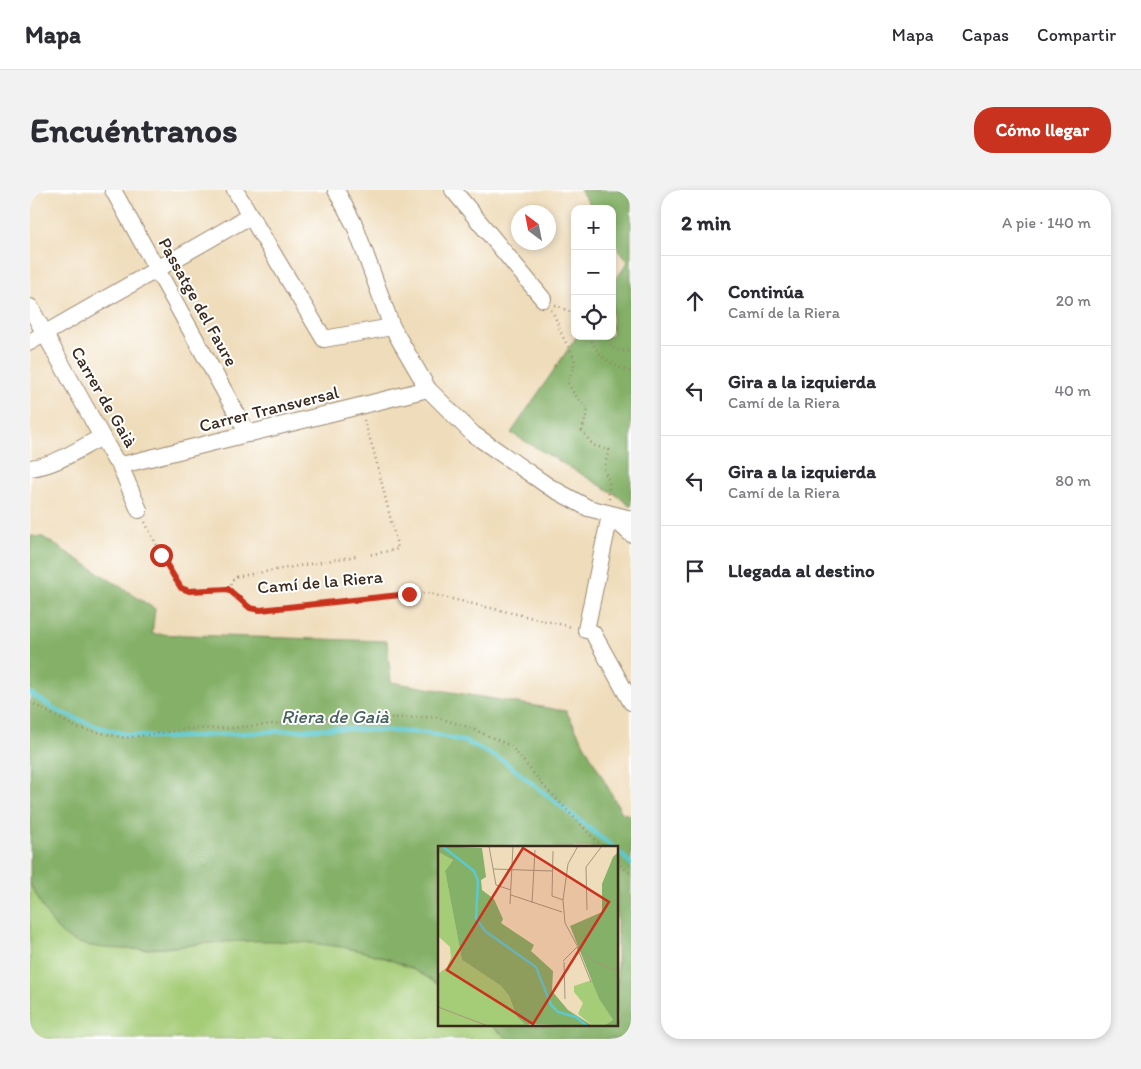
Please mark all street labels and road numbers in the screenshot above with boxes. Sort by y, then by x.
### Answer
street label: Passatge del Faure [154,234,242,370]
street label: Carrer de Gaià [66,343,142,452]
street label: Carrer Transversal [197,381,341,437]
street label: Camí de la Riera [256,565,384,598]

